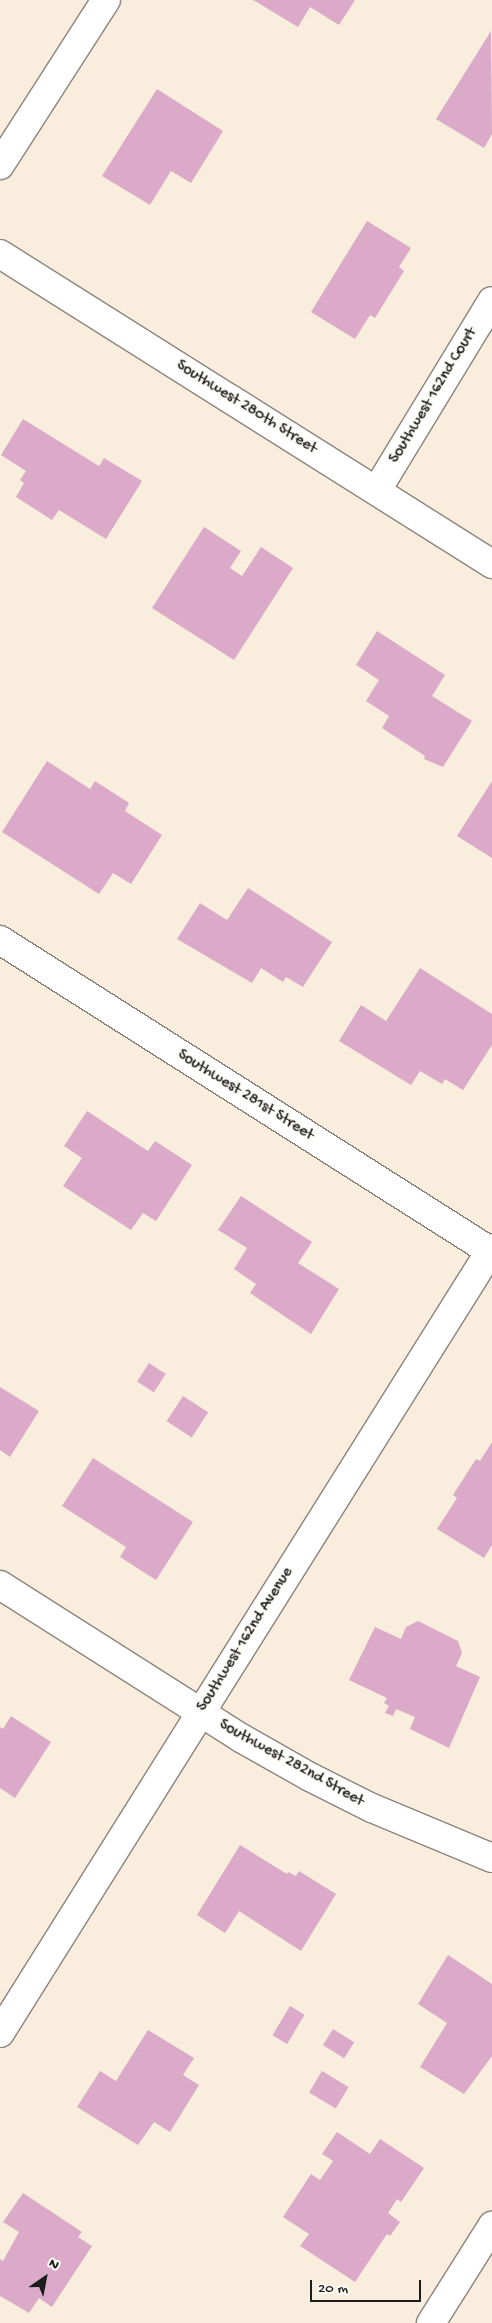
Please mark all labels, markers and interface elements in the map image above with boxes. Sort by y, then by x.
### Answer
street label: Southwest 162nd Court [386,325,482,467]
street label: Southwest 280th Street [172,357,320,459]
street label: Southwest 281st Street [173,1046,317,1146]
street label: Southwest 162nd Avenue [194,1564,298,1716]
street label: Southwest 282nd Street [215,1716,367,1812]
north arrow [20,2253,70,2303]
text: N [45,2255,62,2275]
scale bar [312,2270,423,2302]
text: 20 m [318,2280,348,2298]

